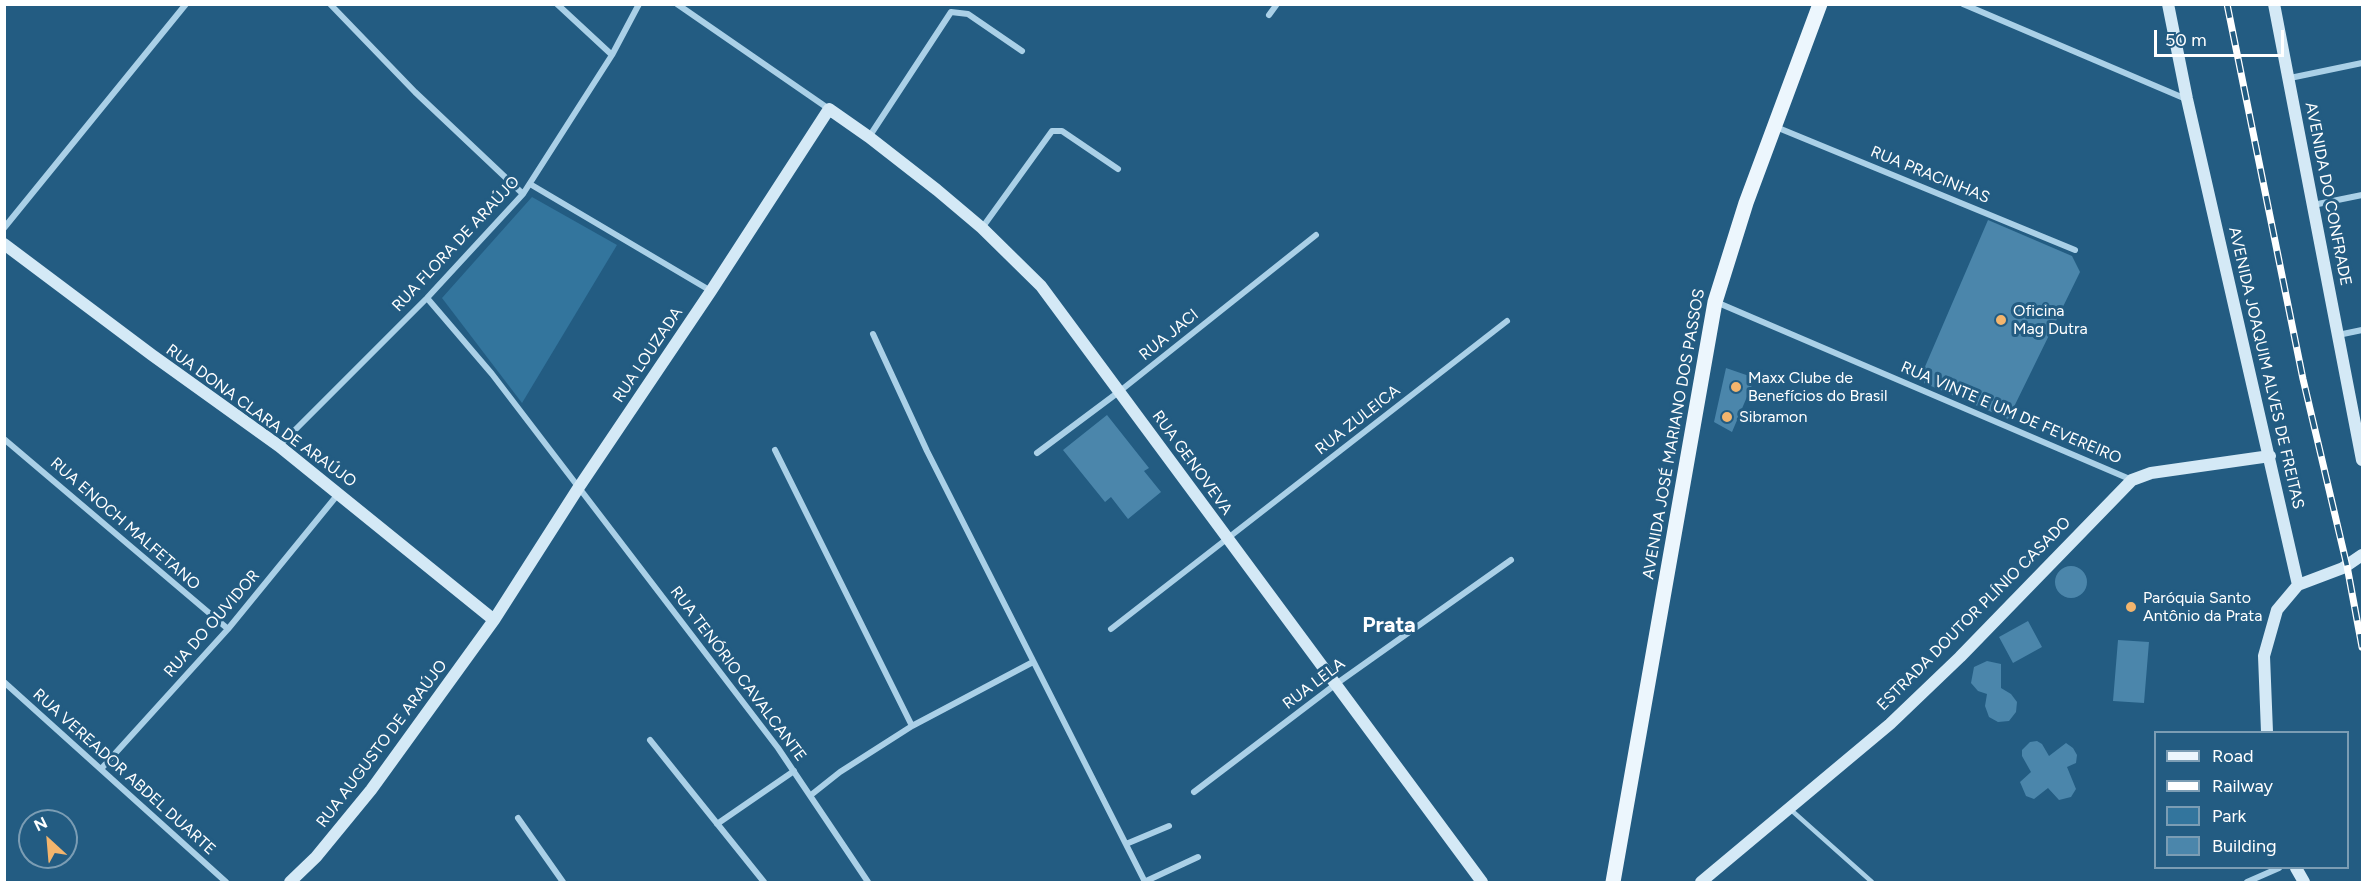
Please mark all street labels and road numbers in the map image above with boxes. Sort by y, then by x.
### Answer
street label: AVENIDA DO CONFRADE [2301,100,2355,288]
street label: RUA PRACINHAS [1868,142,1992,208]
street label: RUA FLORA DE ARAÚJO [388,172,524,316]
street label: AVENIDA JOAQUIM ALVES DE FREITAS [2224,225,2308,511]
street label: AVENIDA JOSÉ MARIANO DOS PASSOS [1639,287,1709,581]
street label: RUA LOUZADA [609,304,687,406]
street label: RUA JACI [1135,305,1203,365]
street label: RUA DONA CLARA DE ARAÚJO [162,341,360,491]
street label: RUA VINTE E UM DE FEVEREIRO [1898,358,2124,468]
street label: RUA ZULEICA [1312,381,1404,459]
street label: RUA GENOVEVA [1148,407,1236,519]
street label: RUA ENOCH MALFETANO [46,454,204,594]
street label: ESTRADA DOUTOR PLÍNIO CASADO [1873,513,2075,715]
street label: RUA DO OUVIDOR [160,566,264,682]
street label: RUA TENÓRIO CAVALCANTE [666,583,810,765]
street label: RUA LELA [1279,654,1349,714]
street label: RUA AUGUSTO DE ARAÚJO [313,656,451,832]
street label: RUA VEREADOR ABDEL DUARTE [29,685,219,859]

